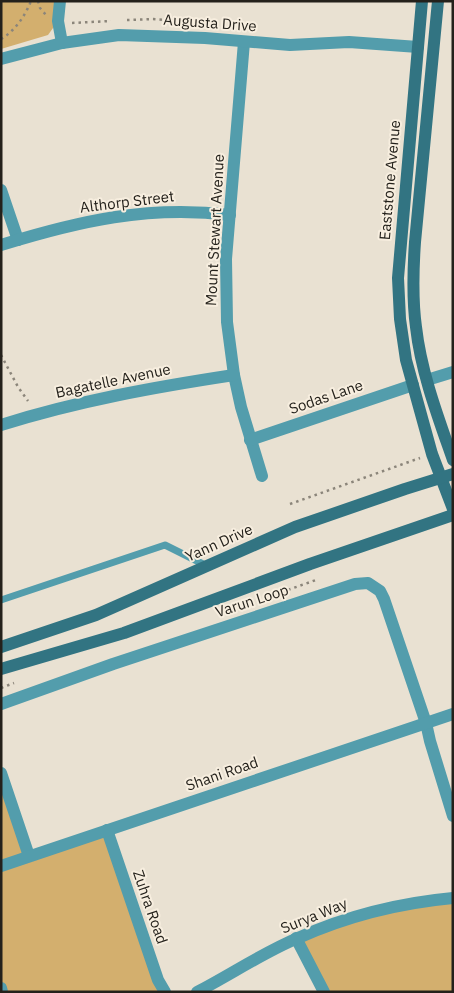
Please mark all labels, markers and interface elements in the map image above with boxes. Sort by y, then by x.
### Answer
street label: Augusta Drive [163,10,257,35]
street label: Eaststone Avenue [375,119,404,241]
street label: Mount Stewart Avenue [201,153,228,307]
street label: Althorp Street [79,186,175,217]
street label: Bagatelle Avenue [54,359,172,402]
street label: Sodas Lane [286,375,365,418]
street label: Yann Drive [182,519,255,566]
street label: Varun Loop [213,580,291,621]
street label: Shani Road [183,752,261,795]
street label: Zuhra Road [129,867,172,946]
street label: Surya Way [278,893,350,938]

